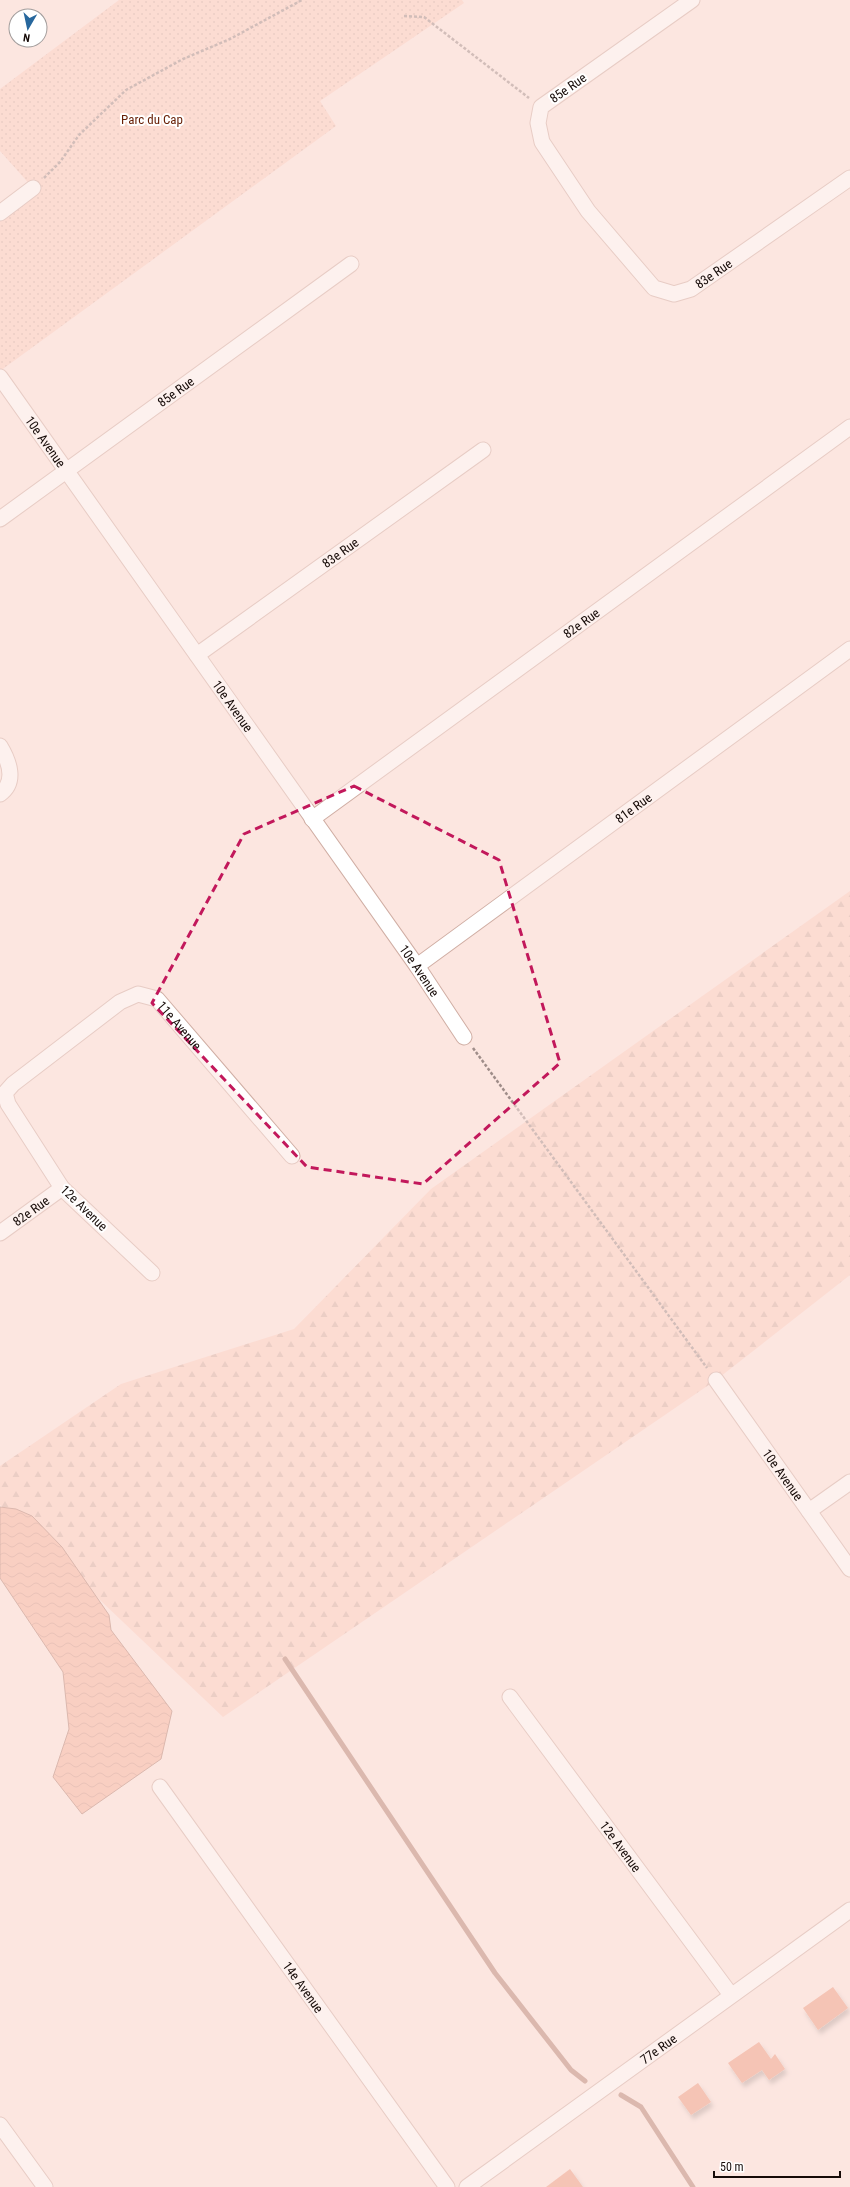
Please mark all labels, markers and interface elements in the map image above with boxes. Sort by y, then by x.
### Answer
north arrow [8,8,48,48]
text: N [22,30,31,44]
street label: 85e Rue [547,70,589,106]
park label: Parc du Cap [121,112,183,127]
street label: 83e Rue [692,255,735,291]
street label: 85e Rue [154,373,197,410]
street label: 10e Avenue [22,413,69,470]
street label: 83e Rue [319,534,361,571]
street label: 82e Rue [560,605,602,641]
street label: 10e Avenue [210,677,256,734]
street label: 81e Rue [612,789,654,826]
street label: 10e Avenue [397,942,443,999]
street label: 11e Avenue [155,998,205,1053]
street label: 12e Avenue [57,1182,111,1234]
street label: 82e Rue [10,1193,52,1229]
street label: 10e Avenue [760,1446,806,1503]
street label: 12e Avenue [597,1818,645,1875]
street label: 14e Avenue [280,1958,327,2015]
street label: 77e Rue [637,2031,679,2067]
scale bar [714,2153,840,2179]
text: 50 m [720,2160,744,2174]

